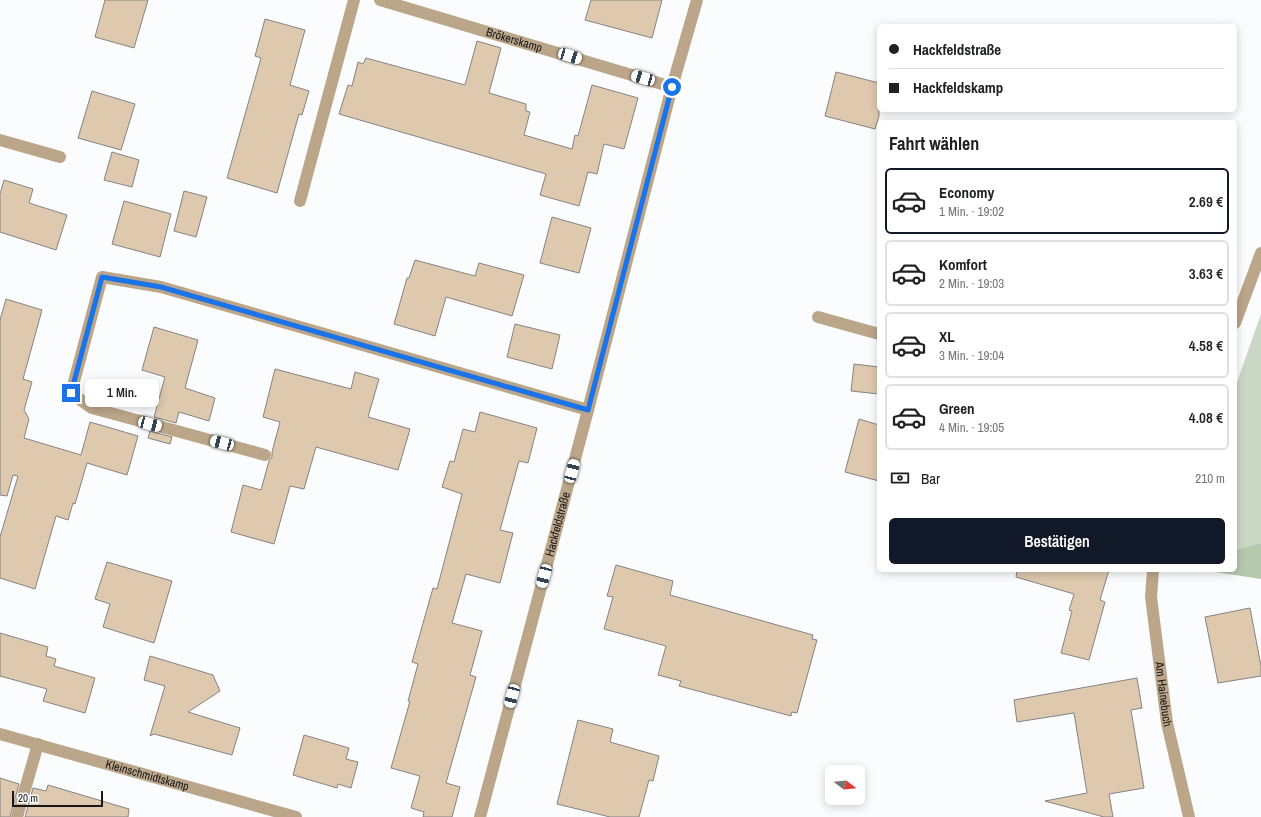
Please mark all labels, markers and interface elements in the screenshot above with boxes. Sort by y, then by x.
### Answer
street label: Brökerskamp [484,24,544,56]
text: Hackfeldstraße [913,39,1001,60]
car [557,47,583,65]
car [630,69,656,87]
text: Hackfeldskamp [913,77,1003,98]
route start [663,78,681,96]
text: Fahrt wählen [889,131,979,156]
text: Economy [939,182,994,203]
icon: car [891,183,927,219]
text: 2.69 € [1189,191,1223,212]
text: 1 Min. · 19:02 [939,203,1004,220]
text: Komfort [939,254,987,275]
icon: car [891,255,927,291]
text: 3.63 € [1189,263,1223,284]
text: 2 Min. · 19:03 [939,275,1004,292]
text: XL [939,326,955,347]
icon: car [891,327,927,363]
text: 4.58 € [1189,335,1223,356]
text: 3 Min. · 19:04 [939,347,1004,364]
callout: 1 Min. [85,379,159,407]
route end [62,384,80,402]
text: 1 Min. [107,384,137,401]
text: Green [939,398,975,419]
icon: car [891,399,927,435]
text: 4.08 € [1189,407,1223,428]
car [137,415,163,433]
text: 4 Min. · 19:05 [939,419,1004,436]
car [209,434,235,452]
car [563,458,581,484]
icon: cash [889,467,911,489]
text: Bar [921,468,940,489]
text: 210 m [1195,470,1225,487]
street label: Hackfeldstraße [541,490,574,558]
button: Bestätigen [889,518,1225,564]
car [535,563,553,589]
street label: Am Hainebuch [1151,660,1176,728]
car [503,683,521,709]
street label: Kleinschmidtskamp [104,756,191,795]
north arrow [825,765,865,805]
map controls [825,765,865,805]
scale bar [12,789,103,808]
text: 20 m [18,791,38,805]

